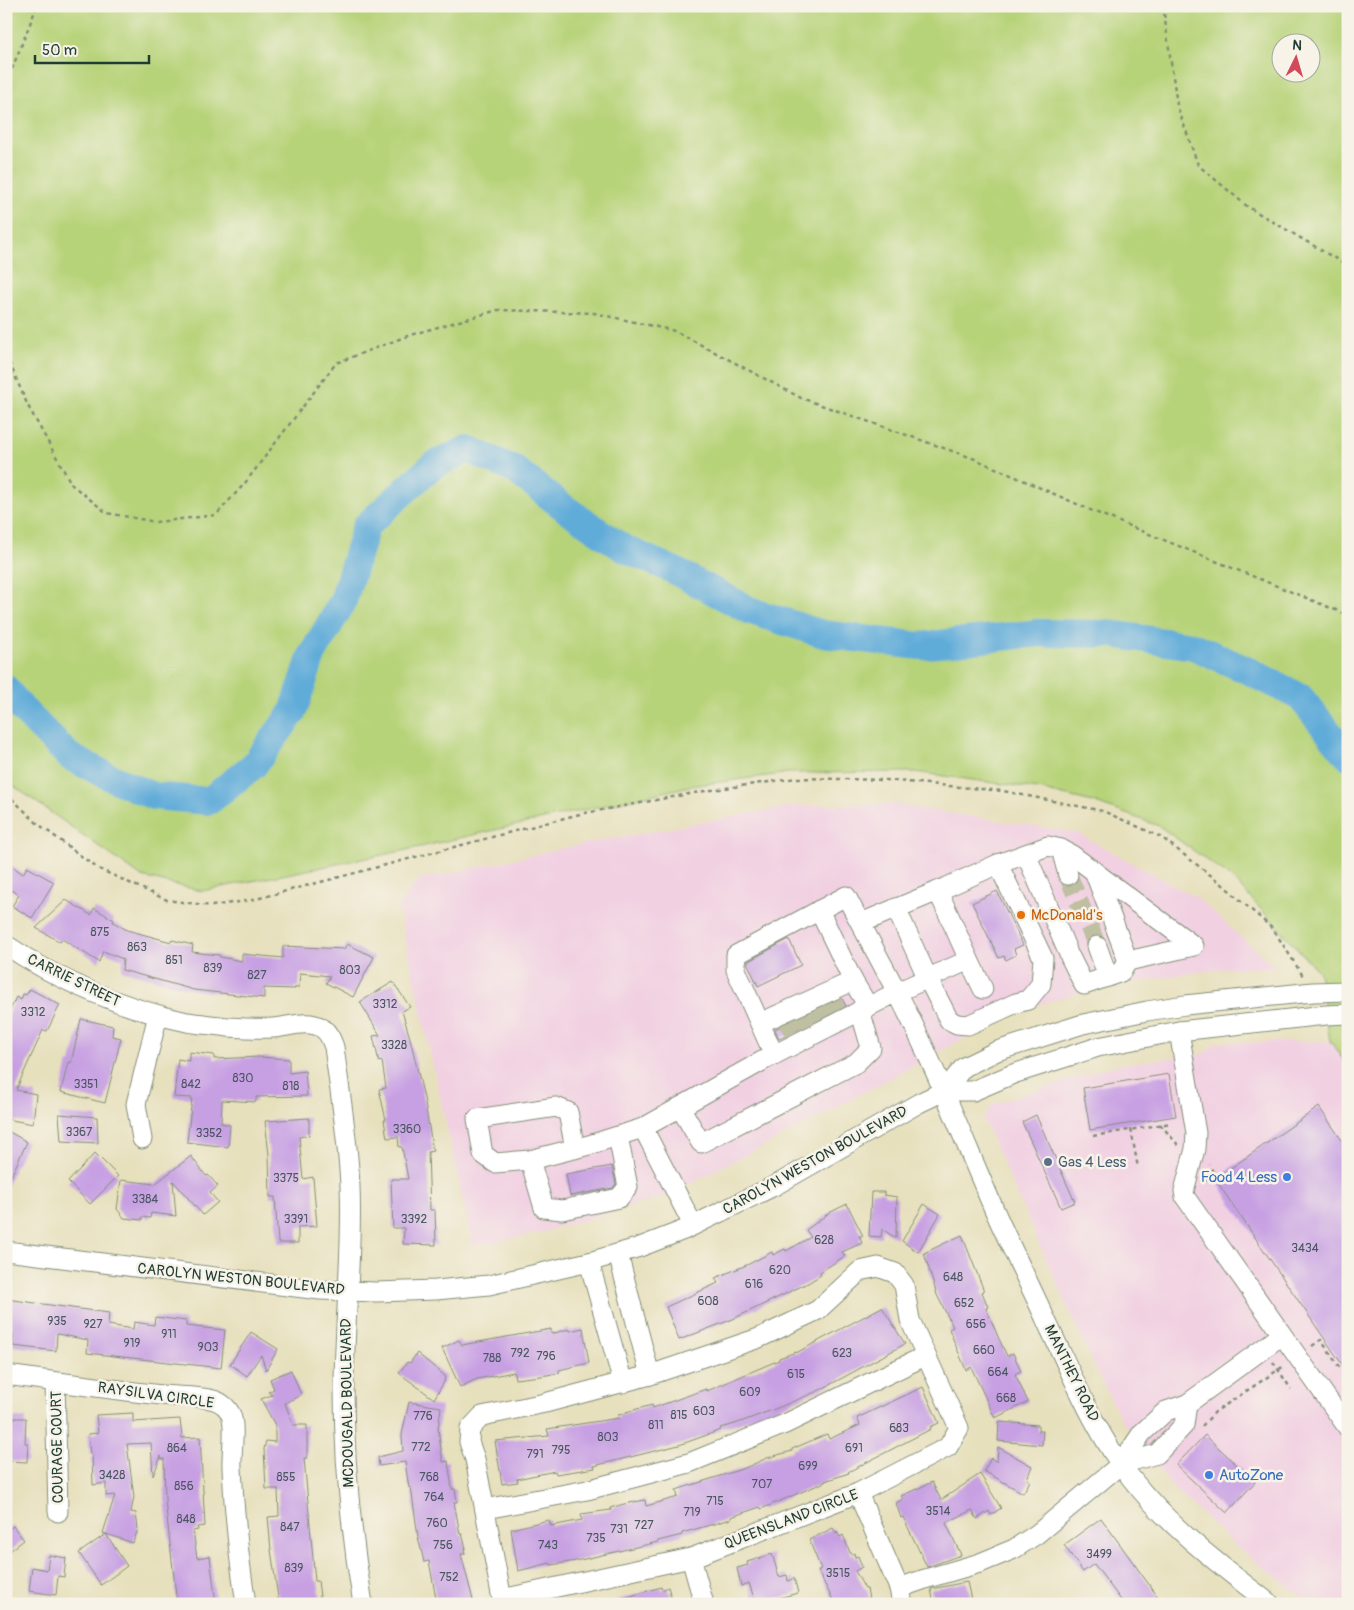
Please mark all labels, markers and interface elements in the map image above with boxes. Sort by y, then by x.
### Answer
scale bar [35,32,149,64]
north arrow [1272,32,1322,82]
text: N [1292,37,1303,54]
text: 50 m [42,41,77,60]
place label: McDonald's [1031,906,1103,925]
marker: McDonald's [1015,909,1027,921]
house number: 875 [91,925,109,940]
house number: 863 [127,940,147,955]
street label: CARRIE STREET [24,950,123,1011]
house number: 851 [165,953,183,968]
house number: 839 [204,961,222,976]
house number: 803 [340,963,361,978]
house number: 827 [247,968,267,983]
house number: 3312 [373,997,398,1012]
house number: 3312 [21,1005,46,1020]
house number: 3328 [381,1038,407,1053]
house number: 830 [233,1071,253,1086]
house number: 3351 [74,1077,98,1092]
house number: 842 [181,1077,201,1092]
house number: 818 [283,1079,299,1094]
street label: CAROLYN WESTON BOULEVARD [720,1102,911,1219]
house number: 3360 [393,1122,421,1137]
house number: 3367 [66,1125,93,1140]
house number: 3352 [196,1126,223,1141]
place label: Gas 4 Less [1058,1153,1126,1172]
marker: Gas 4 Less [1042,1156,1054,1168]
place label: Food 4 Less [1201,1168,1277,1187]
house number: 3375 [273,1171,299,1186]
marker: Food 4 Less [1281,1171,1293,1183]
house number: 3384 [132,1192,158,1207]
house number: 3391 [284,1212,308,1227]
house number: 3392 [401,1212,427,1227]
house number: 628 [814,1233,834,1248]
house number: 3434 [1291,1241,1319,1256]
street label: CAROLYN WESTON BOULEVARD [136,1259,345,1300]
house number: 620 [769,1263,791,1278]
house number: 648 [943,1270,963,1285]
house number: 616 [745,1277,763,1292]
house number: 608 [697,1294,719,1309]
house number: 652 [954,1296,974,1311]
house number: 935 [47,1314,67,1329]
house number: 927 [83,1317,103,1332]
house number: 656 [966,1317,986,1332]
street label: MCDOUGALD BOULEVARD [337,1318,358,1488]
street label: MANTHEY ROAD [1040,1322,1103,1425]
house number: 911 [161,1327,177,1342]
house number: 919 [123,1336,141,1351]
house number: 903 [197,1340,219,1355]
house number: 660 [973,1343,995,1358]
house number: 792 [510,1346,530,1361]
house number: 623 [832,1346,852,1361]
house number: 796 [536,1349,556,1364]
house number: 788 [483,1351,501,1366]
house number: 664 [988,1365,1008,1380]
house number: 615 [787,1367,805,1382]
street label: RAYSILVA CIRCLE [97,1378,215,1413]
house number: 609 [739,1385,761,1400]
street label: COURAGE COURT [47,1391,68,1503]
house number: 668 [996,1391,1016,1406]
house number: 603 [693,1404,715,1419]
house number: 815 [670,1408,688,1423]
house number: 776 [413,1409,433,1424]
house number: 811 [648,1418,664,1433]
house number: 683 [889,1421,909,1436]
house number: 803 [598,1430,619,1445]
house number: 772 [411,1440,431,1455]
house number: 864 [167,1441,187,1456]
house number: 691 [845,1441,863,1456]
house number: 795 [551,1443,571,1458]
house number: 791 [526,1447,544,1462]
house number: 699 [798,1459,818,1474]
place label: AutoZone [1219,1466,1284,1485]
house number: 3428 [99,1468,125,1483]
marker: AutoZone [1203,1469,1215,1481]
house number: 855 [276,1470,296,1485]
house number: 768 [419,1470,439,1485]
house number: 707 [752,1477,773,1492]
house number: 856 [174,1479,194,1494]
street label: QUEENSLAND CIRCLE [721,1485,861,1554]
house number: 764 [424,1490,444,1505]
house number: 715 [706,1494,724,1509]
house number: 3514 [926,1504,950,1519]
house number: 719 [683,1505,701,1520]
house number: 848 [176,1512,196,1527]
house number: 760 [426,1516,448,1531]
house number: 727 [634,1518,654,1533]
house number: 847 [280,1520,300,1535]
house number: 731 [610,1522,628,1537]
house number: 735 [586,1531,606,1546]
house number: 756 [433,1538,453,1553]
house number: 743 [538,1538,558,1553]
house number: 3499 [1086,1547,1112,1562]
house number: 839 [285,1561,303,1576]
house number: 3515 [826,1566,850,1581]
house number: 752 [439,1570,459,1585]

